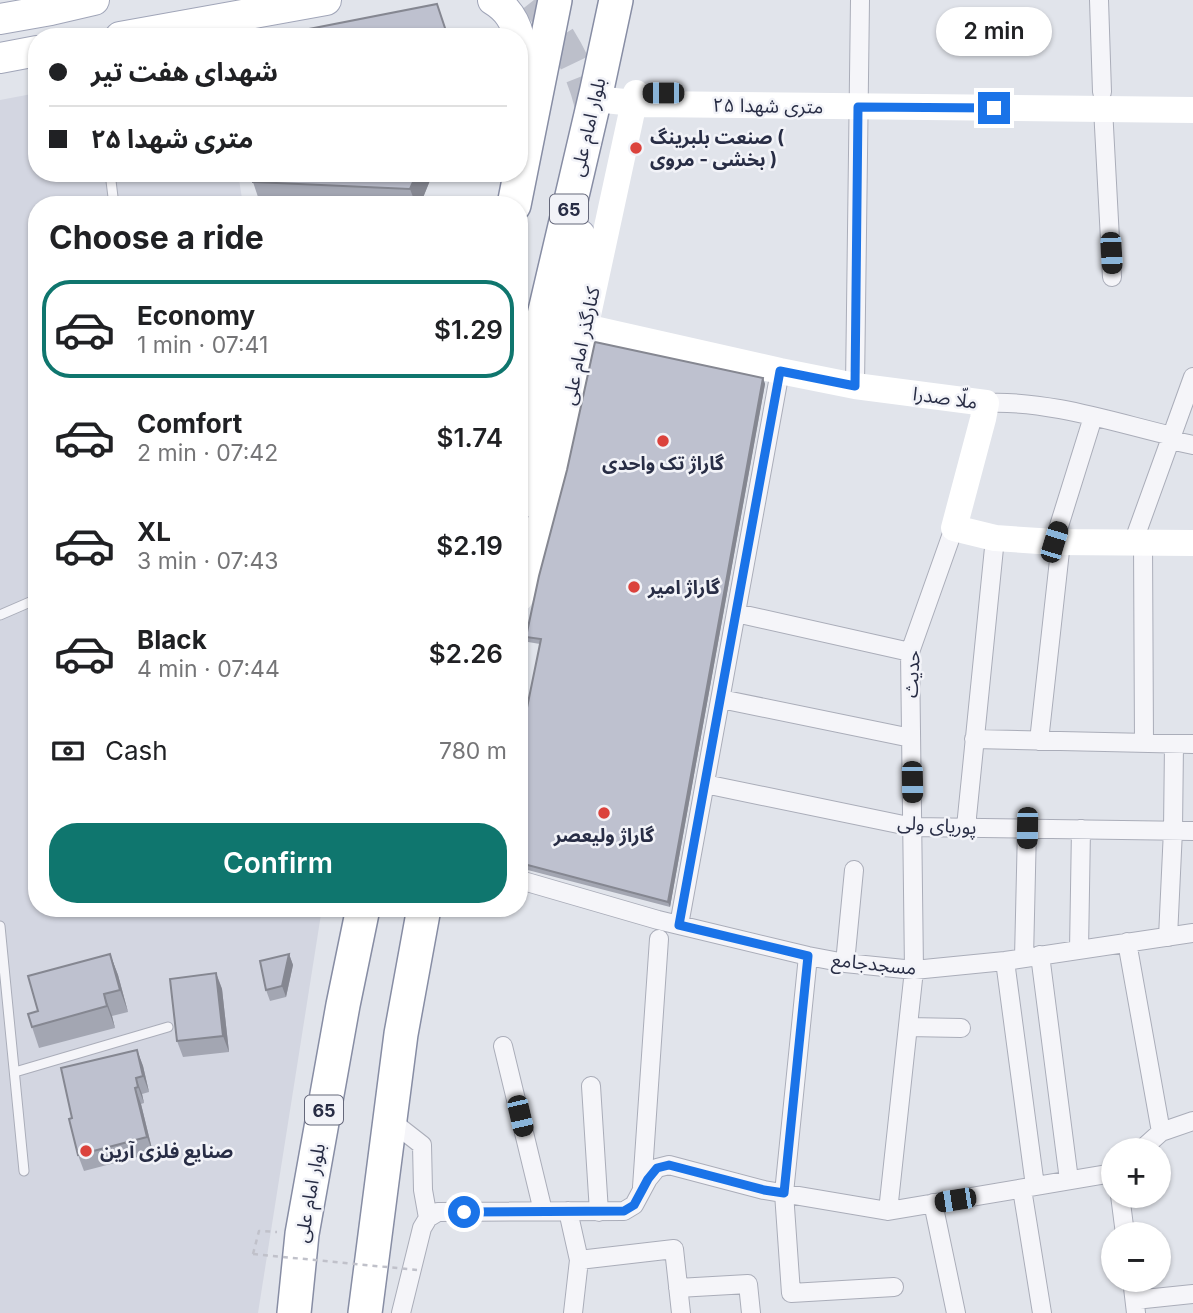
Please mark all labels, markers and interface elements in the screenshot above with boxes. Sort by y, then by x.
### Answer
callout: 2 min [936,7,1052,56]
text: 2 min [964,17,1024,45]
text: شهدای هفت تیر [91,56,278,87]
street label: بلوار امام علی [565,75,613,179]
car [643,83,685,104]
route end [978,92,1010,124]
street label: ۲۵ متری شهدا [712,94,824,118]
text: ۲۵ متری شهدا [91,123,253,154]
place label: صنعت بلبرینگ ( بخشی - مروی ) [650,126,784,171]
marker: صنعت بلبرینگ ( بخشی - مروی ) [628,140,644,156]
road number: 65 [550,194,588,224]
text: Choose a ride [49,218,264,257]
car [1100,231,1123,275]
street label: کنارگذر امام علی [557,284,608,408]
icon: car [53,298,116,361]
text: Economy [137,300,255,331]
text: $1.29 [434,314,503,345]
text: 1 min · 07:41 [137,331,268,359]
street label: ملّا صدرا [911,379,979,414]
icon: car [53,406,116,469]
text: Comfort [137,408,242,439]
text: $1.74 [437,422,503,453]
marker: گاراژ تک واحدی [655,433,671,449]
text: 2 min · 07:42 [137,439,278,467]
place label: گاراژ تک واحدی [602,452,724,475]
icon: car [53,514,116,577]
text: XL [137,516,171,547]
car [1038,519,1071,565]
text: $2.19 [436,530,503,561]
text: 3 min · 07:43 [137,547,279,575]
place label: گاراژ امیر [647,576,720,599]
marker: گاراژ امیر [626,579,642,595]
icon: car [53,622,116,685]
text: Black [137,624,207,655]
text: $2.26 [429,638,503,669]
street label: حدیث [899,650,925,698]
text: 4 min · 07:44 [137,655,280,683]
icon: cash [49,732,87,770]
text: Cash [105,735,168,766]
text: 780 m [439,737,507,765]
car [902,761,923,803]
marker: گاراژ ولیعصر [596,805,612,821]
car [1017,807,1038,849]
street label: پوریای ولی [896,811,977,840]
button: Confirm [49,823,507,903]
place label: گاراژ ولیعصر [553,824,655,847]
street label: مسجدجامع [830,948,918,983]
car [506,1093,535,1139]
road number: 65 [305,1096,343,1125]
map controls [1101,1138,1171,1292]
button: + [1101,1138,1171,1208]
place label: صنایع فلزی آرین [100,1140,233,1166]
street label: بلوار امام علی [290,1142,333,1245]
marker: صنایع فلزی آرین [78,1143,94,1159]
car [933,1186,978,1214]
route start [448,1196,480,1228]
button: − [1101,1222,1171,1292]

